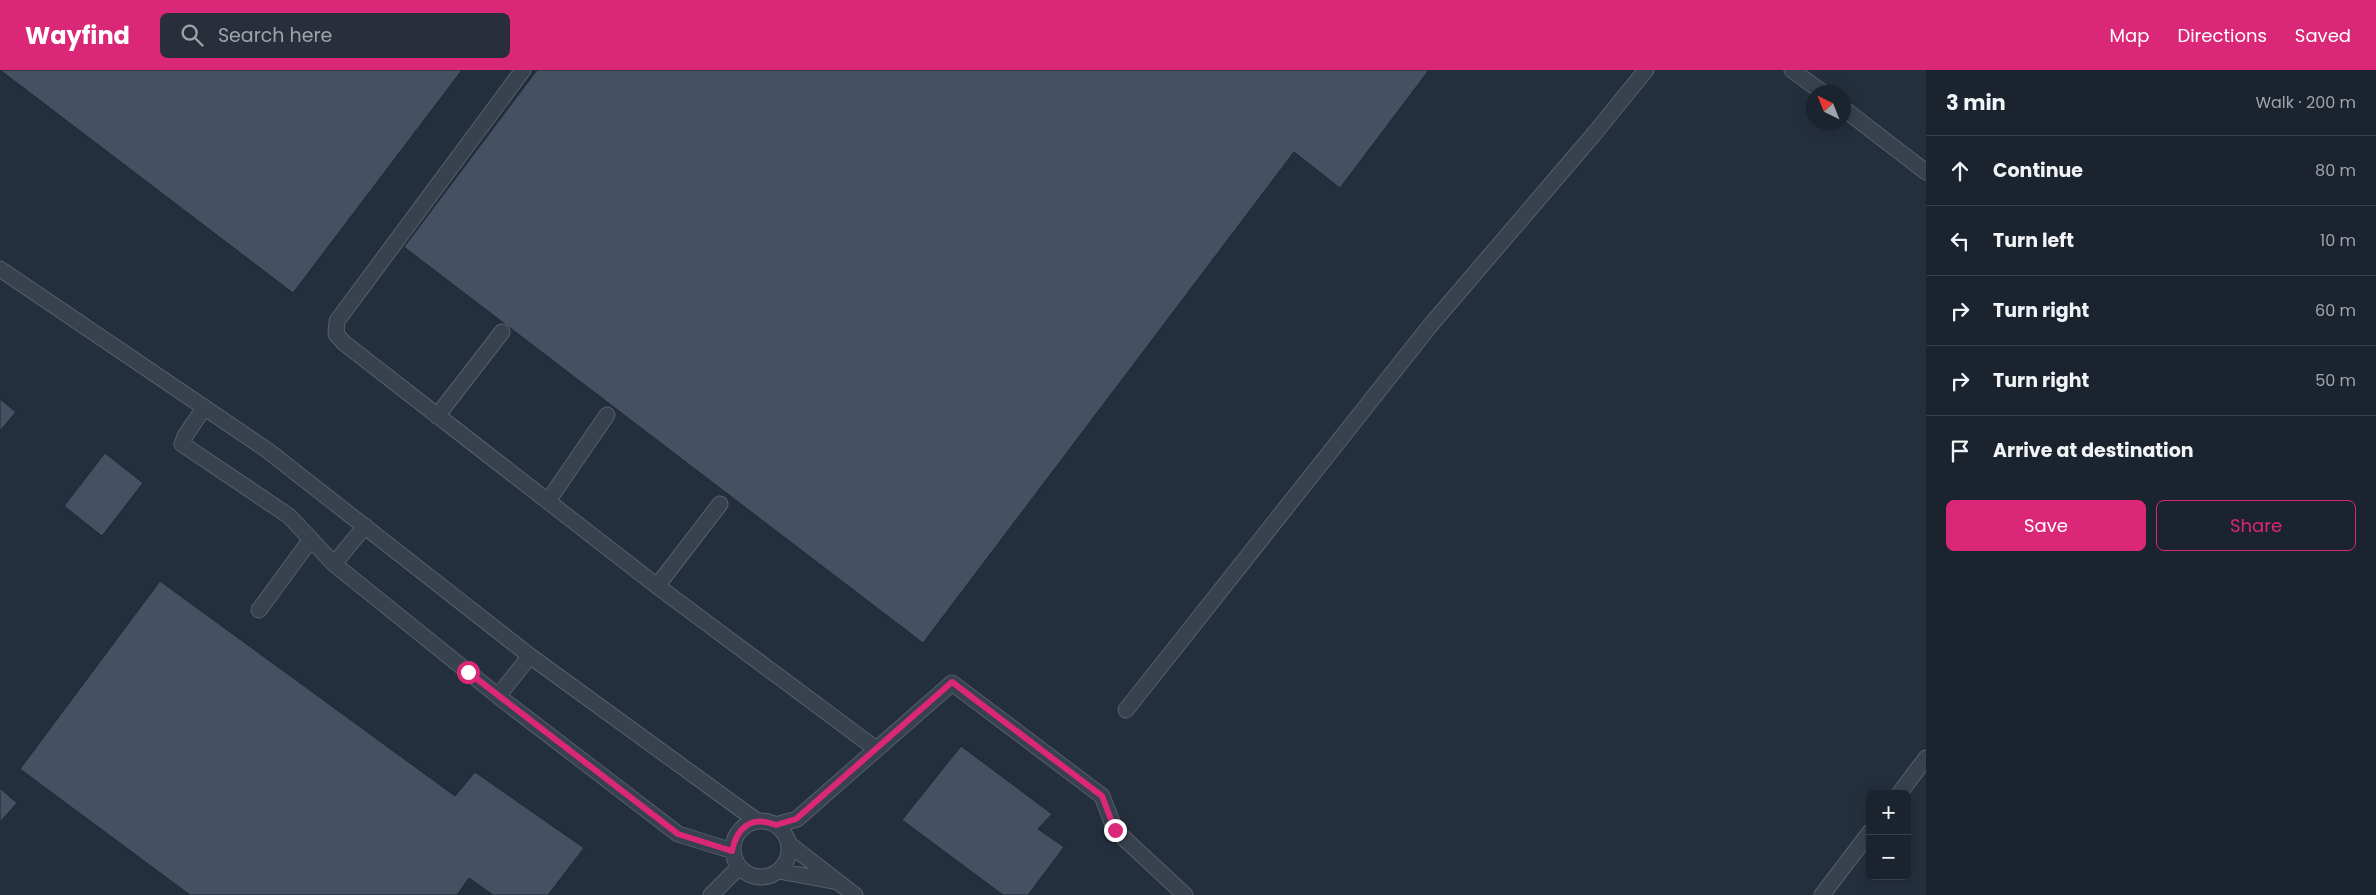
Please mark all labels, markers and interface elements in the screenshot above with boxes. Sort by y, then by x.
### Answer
search box [160,13,510,58]
text: Wayfind [25,19,130,52]
icon: search [178,21,206,49]
text: Search here [218,22,332,49]
text: Map [2110,23,2149,48]
text: Directions [2177,23,2267,48]
text: Saved [2295,23,2351,48]
north arrow [1806,85,1851,130]
text: 3 min [1946,88,2006,117]
text: Walk · 200 m [2255,91,2356,114]
icon: ahead [1946,157,1974,185]
text: Continue [1993,157,2083,184]
text: 80 m [2315,159,2356,182]
icon: left [1946,227,1974,255]
text: Turn left [1993,227,2074,254]
text: 10 m [2320,229,2356,252]
icon: right [1946,297,1974,325]
text: Turn right [1993,297,2089,324]
text: 60 m [2315,299,2356,322]
icon: right [1946,367,1974,395]
text: Turn right [1993,367,2089,394]
text: 50 m [2315,369,2356,392]
icon: arrive [1946,437,1974,465]
text: Arrive at destination [1993,437,2194,464]
button: Save [1946,500,2146,551]
button: Share [2156,500,2356,551]
route start [457,661,480,684]
map controls [1866,790,1911,880]
button: + [1866,790,1911,835]
route end [1104,819,1127,842]
button: − [1866,835,1911,880]

